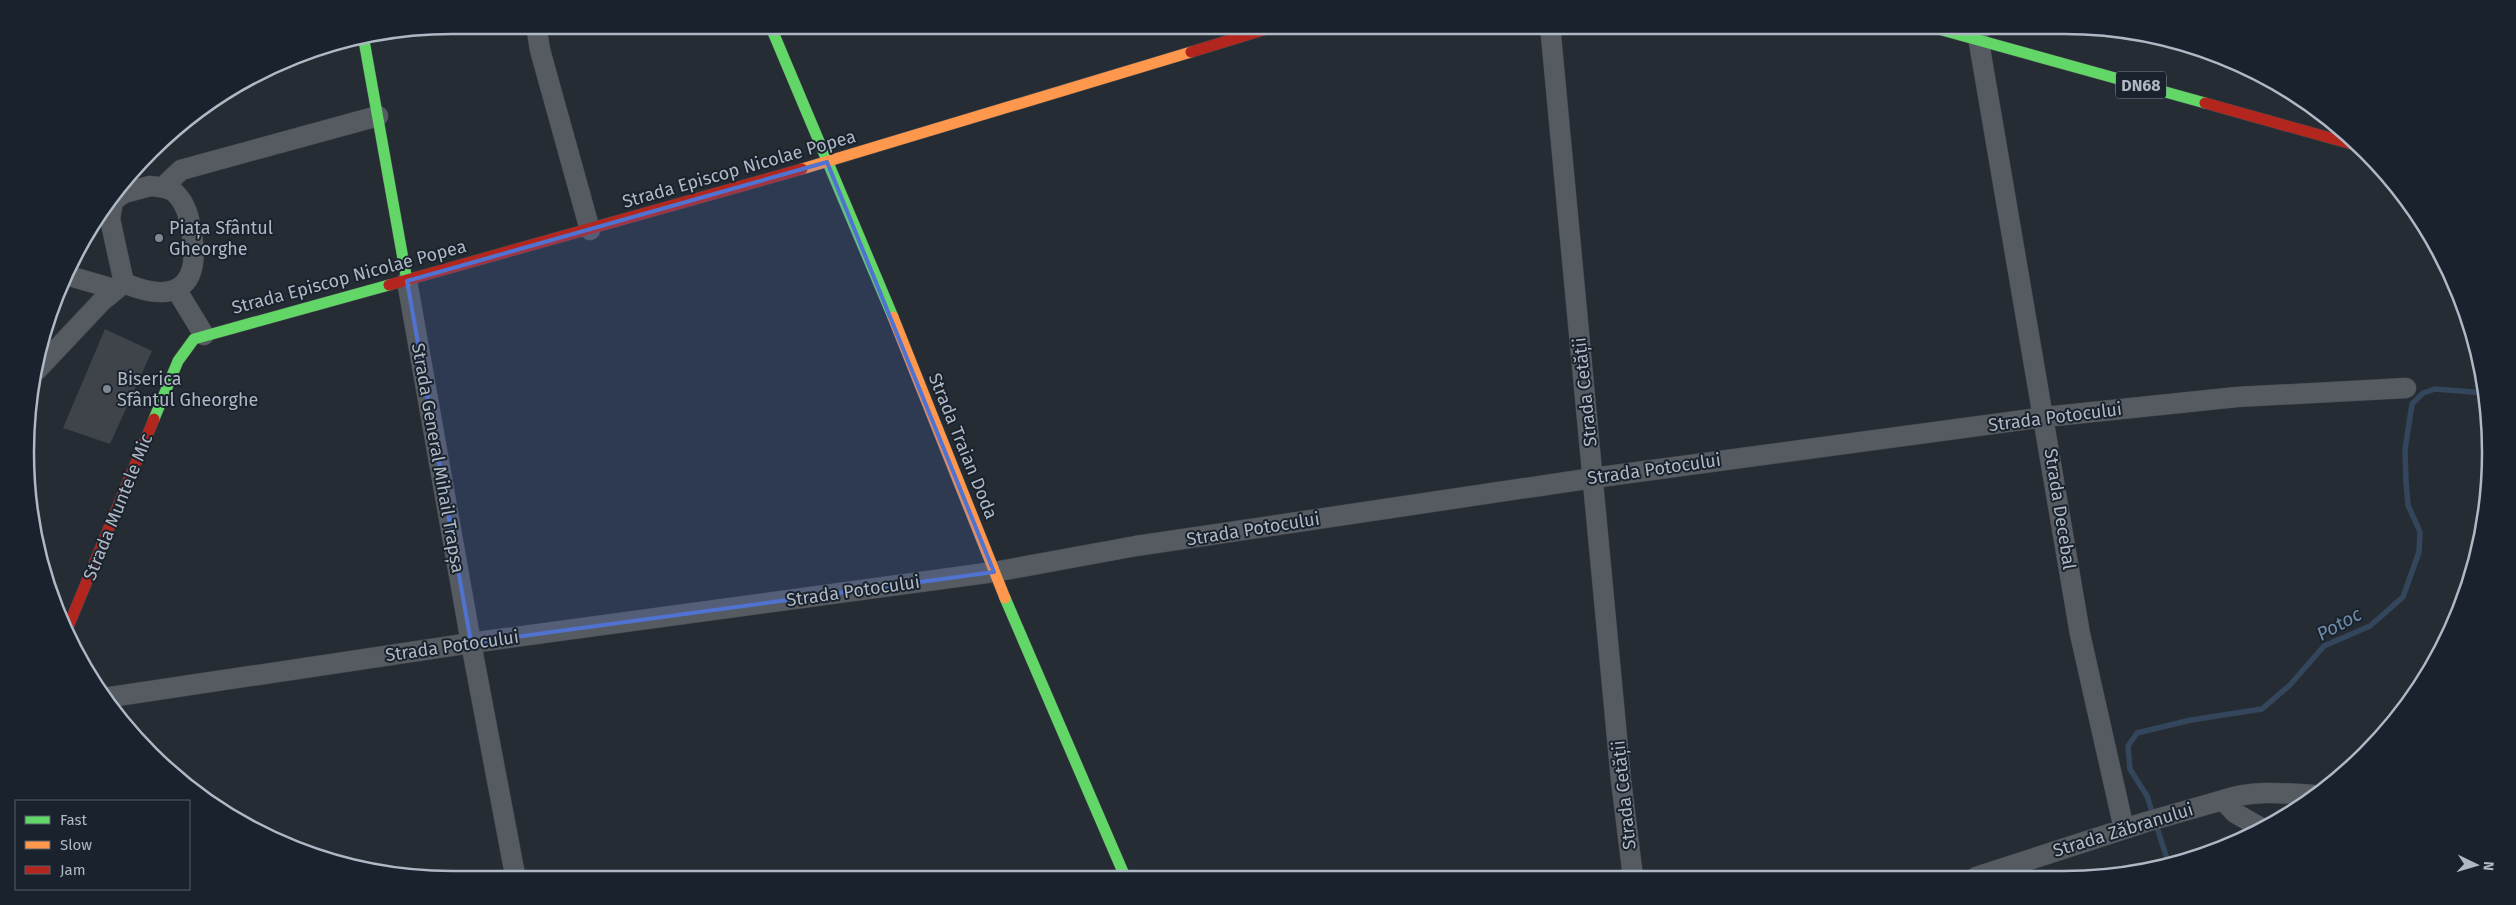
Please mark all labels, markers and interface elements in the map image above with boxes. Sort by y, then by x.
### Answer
road number: DN68 [2116,72,2166,98]
street label: Strada Episcop Nicolae Popea [620,125,858,213]
place label: Piața Sfântul Gheorghe [169,217,273,260]
marker: Piața Sfântul Gheorghe [153,232,165,244]
street label: Strada Episcop Nicolae Popea [229,235,469,319]
street label: Strada Cetății [1568,336,1603,448]
street label: Strada General Mihail Trapșa [406,341,469,575]
place label: Biserica Sfântul Gheorghe [117,368,258,411]
street label: Strada Traian Doda [924,370,1002,522]
marker: Biserica Sfântul Gheorghe [101,383,113,395]
street label: Strada Potocului [1987,398,2123,436]
street label: Strada Muntele Mic [79,430,158,584]
street label: Strada Decebal [2040,447,2080,571]
street label: Strada Potocului [1586,449,1722,489]
street label: Strada Potocului [1185,508,1321,550]
street label: Strada Potocului [785,571,921,611]
water label: Potoc [2313,602,2365,646]
street label: Strada Potocului [384,626,520,666]
street label: Strada Cetății [1607,739,1642,851]
street label: Strada Zăbranului [2050,798,2196,862]
legend [15,800,190,890]
text: Fast [60,811,87,829]
text: Slow [60,836,92,854]
north arrow [2451,840,2501,890]
text: Jam [60,861,86,879]
text: N [2480,861,2497,871]

